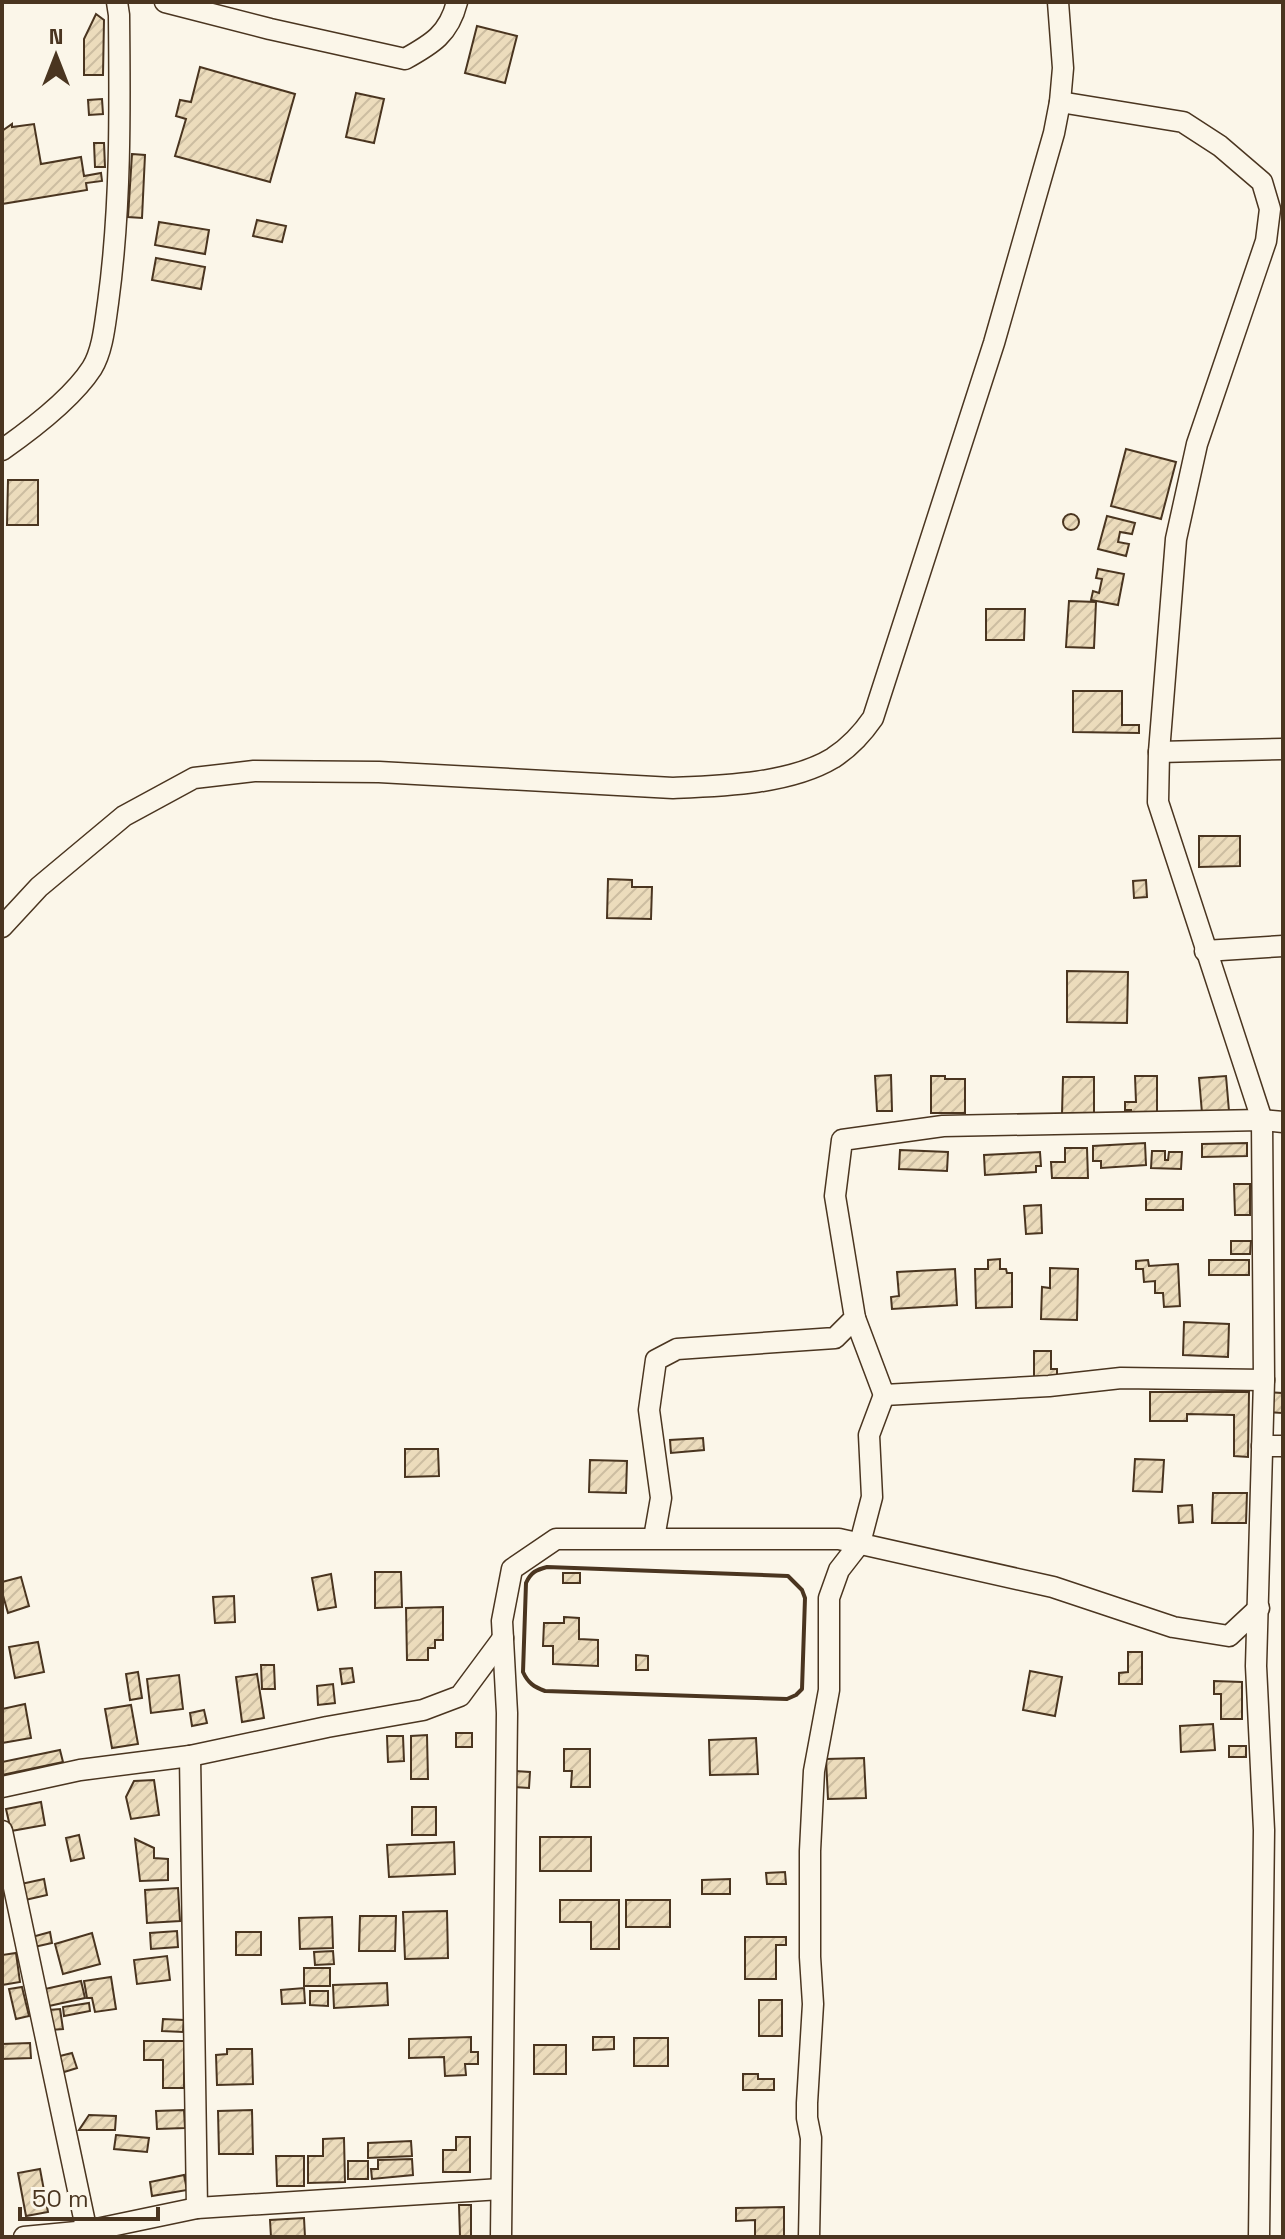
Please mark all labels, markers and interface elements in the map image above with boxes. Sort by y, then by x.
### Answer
north arrow [16,16,96,96]
text: N [49,22,63,50]
scale bar [20,2171,158,2221]
text: 50 m [32,2183,89,2214]

